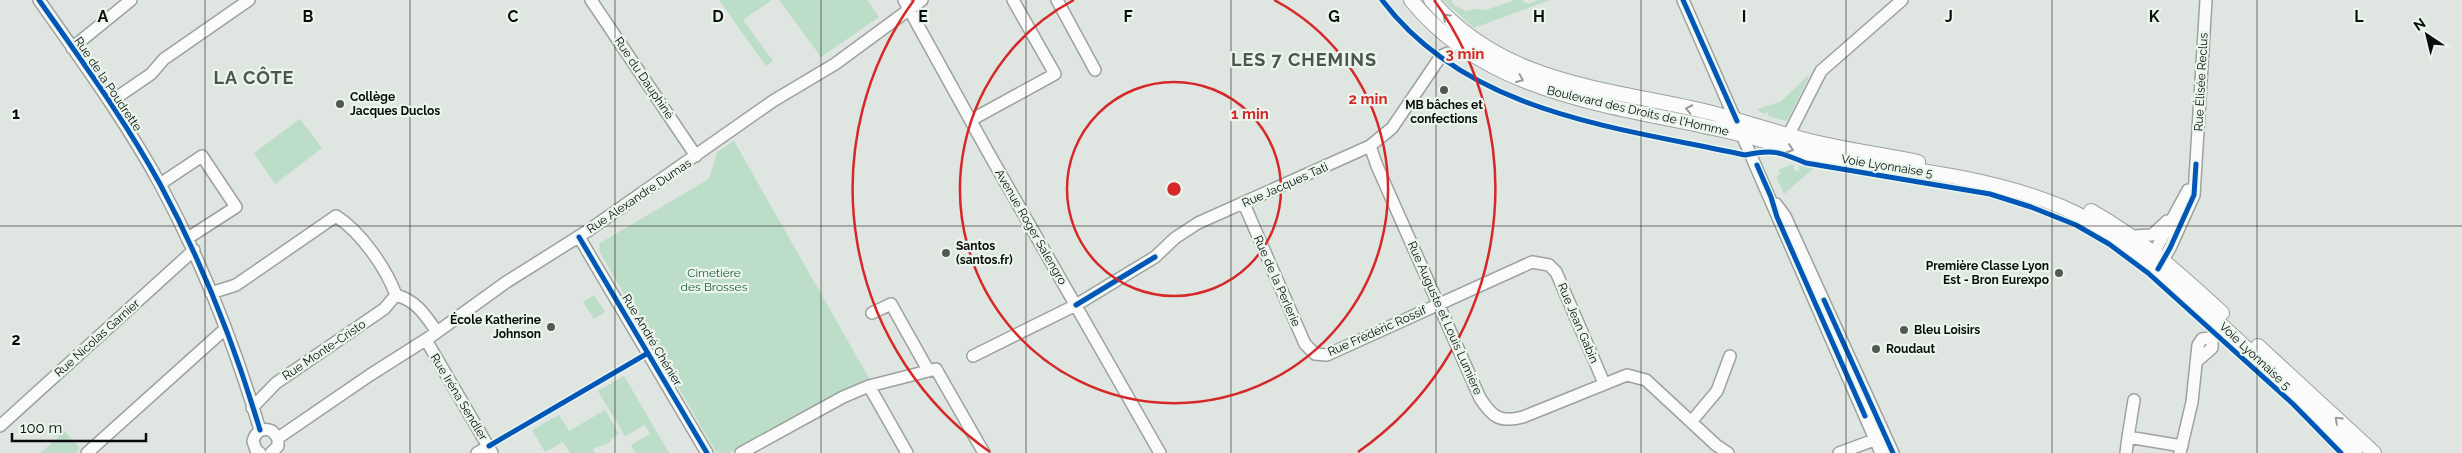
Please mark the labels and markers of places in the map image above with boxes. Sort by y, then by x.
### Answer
marker: MB bâches et confections [1438,84,1450,96]
place label: Collège Jacques Duclos [350,90,440,118]
marker: Collège Jacques Duclos [334,98,346,110]
place label: MB bâches et confections [1405,98,1483,126]
centre of rings [1165,180,1183,198]
place label: Santos (santos.fr) [956,239,1013,267]
marker: Santos (santos.fr) [940,247,952,259]
place label: Première Classe Lyon Est - Bron Eurexpo [1926,259,2049,287]
marker: Première Classe Lyon Est - Bron Eurexpo [2053,267,2065,279]
place label: École Katherine Johnson [450,312,541,341]
marker: École Katherine Johnson [545,321,557,333]
place label: Bleu Loisirs [1914,323,1980,337]
marker: Bleu Loisirs [1898,324,1910,336]
place label: Roudaut [1886,342,1935,356]
marker: Roudaut [1870,343,1882,355]

